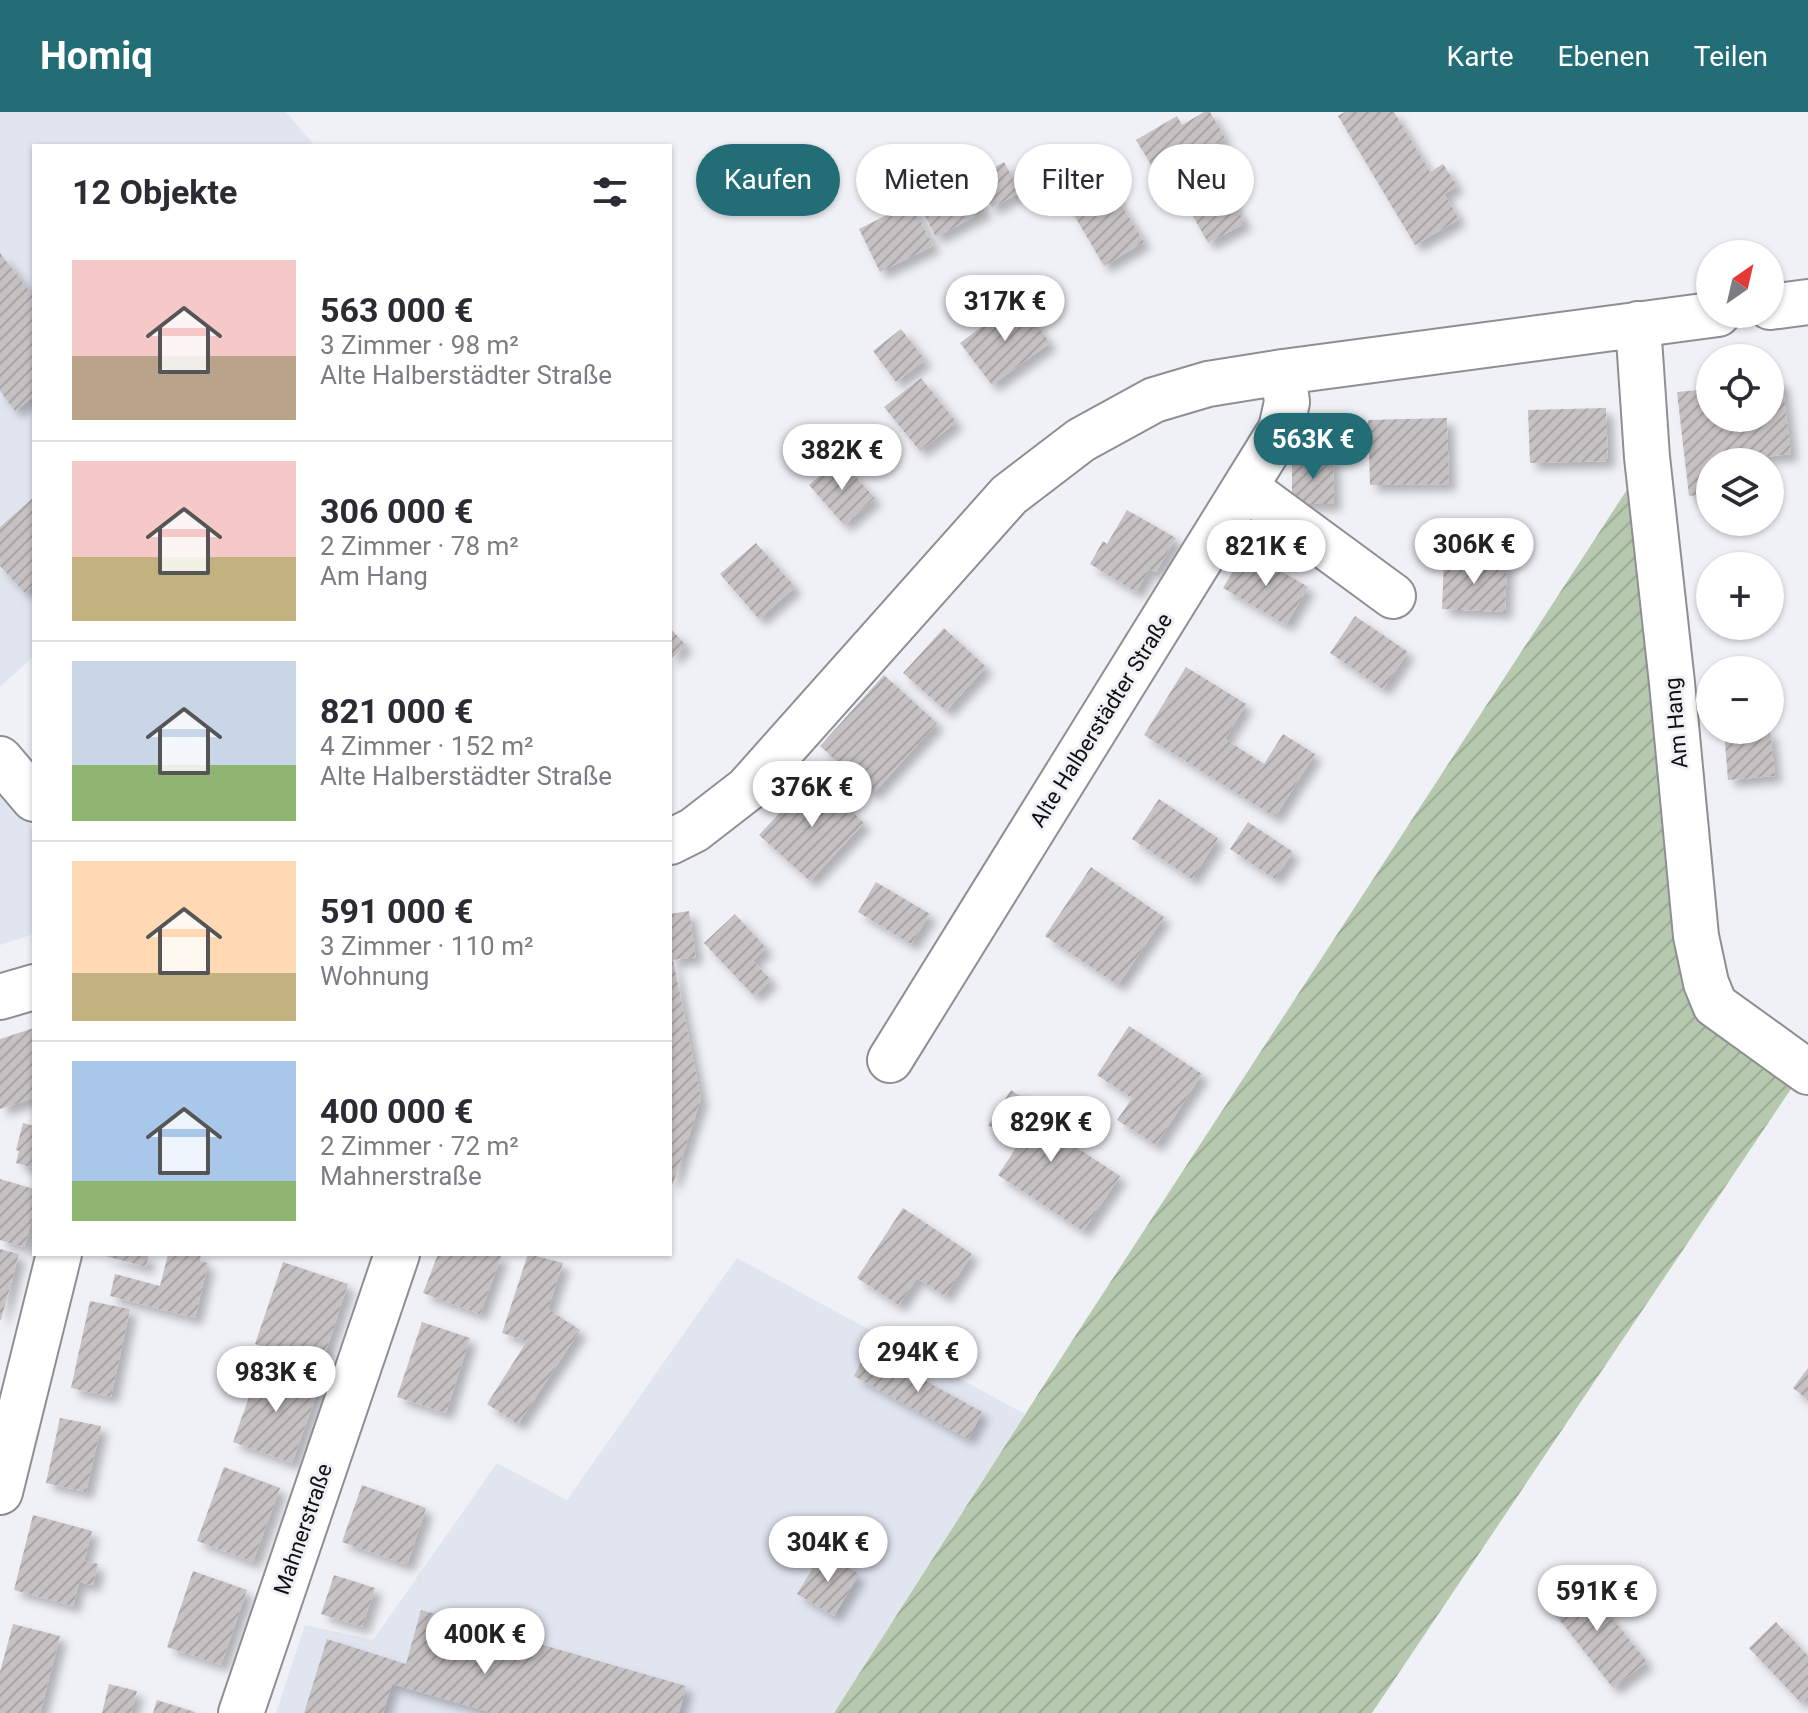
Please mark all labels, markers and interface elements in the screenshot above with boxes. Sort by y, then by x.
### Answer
text: Homiq [40,34,153,78]
text: Karte [1447,40,1514,73]
text: Ebenen [1558,40,1650,73]
text: Teilen [1694,40,1768,73]
chip: Kaufen [696,144,840,216]
chip: Mieten [856,144,998,216]
chip: Filter [1014,144,1132,216]
chip: Neu [1148,144,1254,216]
icon: filters [588,170,632,214]
text: 12 Objekte [72,172,237,212]
north arrow [1696,240,1784,328]
map controls [1696,240,1784,744]
pin: 317K € [940,275,1070,343]
text: 317K € [964,286,1046,316]
text: 563 000 € [320,290,473,330]
icon: home [136,292,232,388]
text: 3 Zimmer · 98 m² [320,330,519,360]
button: locate [1696,344,1784,432]
text: Alte Halberstädter Straße [320,360,612,390]
pin: 563K € [1248,413,1378,481]
pin: 382K € [777,424,907,492]
text: 563K € [1272,424,1354,454]
text: 382K € [801,435,883,465]
button: layers [1696,448,1784,536]
text: 306 000 € [320,491,473,531]
icon: home [136,493,232,589]
pin: 306K € [1409,518,1539,586]
pin: 821K € [1201,520,1331,588]
text: 306K € [1433,529,1515,559]
text: 2 Zimmer · 78 m² [320,531,519,561]
text: 821K € [1225,531,1307,561]
button: + [1696,552,1784,640]
text: Am Hang [320,561,428,591]
street label: Alte Halberstädter Straße [1025,609,1177,831]
button: − [1696,656,1784,744]
street label: Am Hang [1660,676,1692,770]
text: 821 000 € [320,691,473,731]
icon: home [136,693,232,789]
text: 4 Zimmer · 152 m² [320,731,533,761]
text: Alte Halberstädter Straße [320,761,612,791]
pin: 376K € [747,761,877,829]
text: 376K € [771,772,853,802]
text: 591 000 € [320,891,473,931]
icon: home [136,893,232,989]
text: 3 Zimmer · 110 m² [320,931,533,961]
text: Wohnung [320,961,429,991]
text: 400 000 € [320,1091,473,1131]
icon: home [136,1093,232,1189]
pin: 829K € [986,1096,1116,1164]
text: 829K € [1010,1107,1092,1137]
text: 2 Zimmer · 72 m² [320,1131,519,1161]
text: Mahnerstraße [320,1161,482,1191]
pin: 294K € [853,1326,983,1394]
text: 294K € [877,1337,959,1367]
pin: 983K € [211,1346,341,1414]
text: 983K € [235,1357,317,1387]
street label: Mahnerstraße [269,1460,337,1598]
pin: 304K € [763,1516,893,1584]
text: 304K € [787,1527,869,1557]
pin: 591K € [1532,1565,1662,1633]
text: 591K € [1556,1576,1638,1606]
pin: 400K € [420,1608,550,1676]
text: 400K € [444,1619,526,1649]

